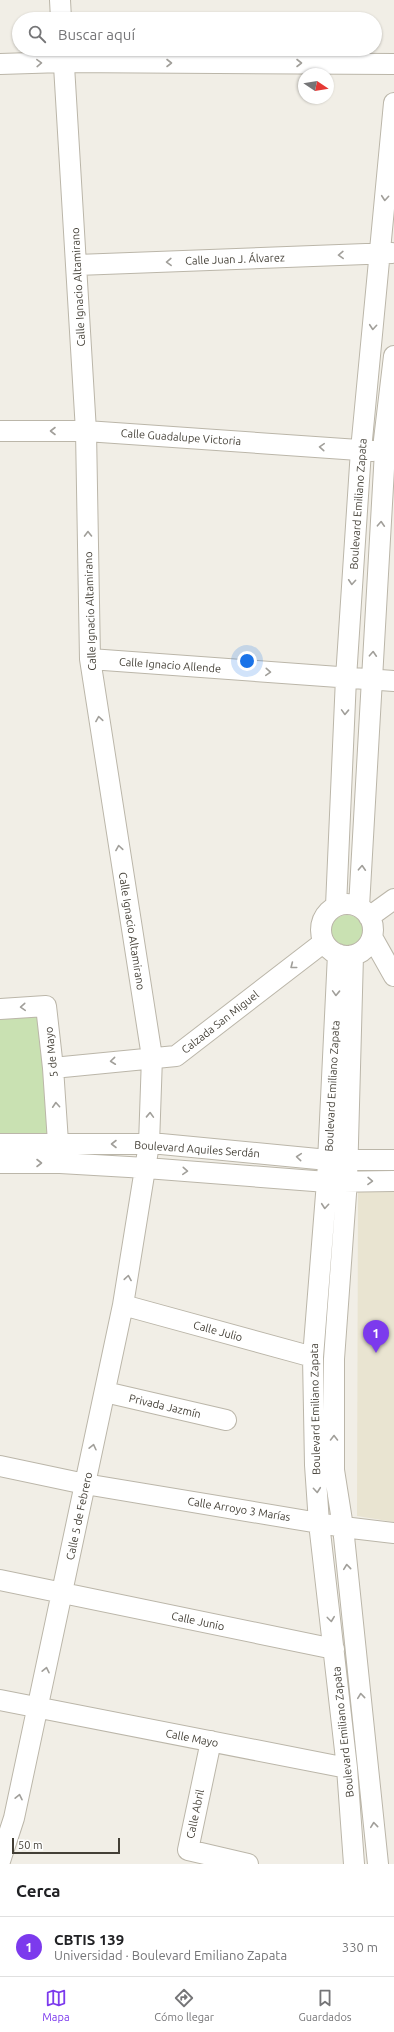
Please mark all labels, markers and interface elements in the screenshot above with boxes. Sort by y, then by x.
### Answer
search box [12,12,382,56]
icon: search [26,23,48,45]
text: Buscar aquí [58,26,135,43]
one-way arrow [36,59,42,67]
one-way arrow [166,59,172,67]
one-way arrow [296,59,302,67]
north arrow [298,68,334,104]
one-way arrow [381,195,390,201]
street label: Calle Ignacio Altamirano [69,227,87,347]
street label: Calle Juan J. Álvarez [185,250,285,267]
one-way arrow [338,251,344,259]
one-way arrow [166,257,172,266]
one-way arrow [369,324,378,330]
one-way arrow [50,427,56,435]
street label: Calle Guadalupe Victoria [120,427,242,447]
street label: Boulevard Emiliano Zapata [347,438,369,570]
one-way arrow [319,443,325,452]
one-way arrow [376,521,385,527]
one-way arrow [84,531,92,537]
street label: Calle Ignacio Altamirano [82,551,98,671]
one-way arrow [348,579,357,585]
your location [237,651,257,671]
one-way arrow [368,651,377,657]
street label: Calle Ignacio Allende [119,655,221,675]
one-way arrow [265,668,271,677]
one-way arrow [341,709,349,715]
one-way arrow [95,716,104,722]
one-way arrow [115,845,124,851]
one-way arrow [357,865,366,871]
street label: Calle Ignacio Altamirano [117,871,147,991]
one-way arrow [291,961,298,968]
street label: Calzada San Miguel [179,988,261,1056]
one-way arrow [332,990,340,996]
one-way arrow [20,1003,26,1012]
street label: Boulevard Emiliano Zapata [323,1020,341,1152]
street label: 5 de Mayo [42,1026,60,1078]
one-way arrow [110,1057,116,1066]
one-way arrow [52,1102,61,1108]
one-way arrow [146,1112,154,1118]
street label: Boulevard Aquiles Serdán [134,1139,260,1159]
one-way arrow [111,1140,117,1148]
one-way arrow [296,1153,302,1162]
one-way arrow [36,1159,42,1167]
one-way arrow [182,1166,188,1175]
one-way arrow [367,1177,373,1185]
one-way arrow [320,1203,329,1209]
one-way arrow [123,1275,131,1281]
street label: Calle Julio [192,1319,244,1343]
pin: 1 [363,1320,389,1353]
street label: Boulevard Emiliano Zapata [308,1343,322,1475]
street label: Privada Jazmín [128,1392,202,1420]
one-way arrow [330,1435,338,1441]
one-way arrow [89,1443,97,1450]
street label: Calle 5 de Febrero [64,1471,94,1561]
one-way arrow [312,1487,321,1493]
street label: Calle Arroyo 3 Marías [187,1495,292,1523]
one-way arrow [343,1564,352,1570]
street label: Calle Junio [170,1610,226,1632]
one-way arrow [326,1616,335,1622]
street label: Boulevard Emiliano Zapata [330,1666,356,1798]
one-way arrow [41,1667,50,1673]
one-way arrow [356,1693,365,1699]
street label: Calle Mayo [165,1727,219,1749]
street label: Calle Abril [184,1788,206,1840]
one-way arrow [14,1794,22,1800]
one-way arrow [370,1822,379,1828]
scale bar [12,1836,120,1855]
text: 50 m [18,1839,42,1851]
text: Cerca [16,1881,61,1900]
text: CBTIS 139 [54,1931,124,1948]
text: 1 [25,1940,33,1954]
text: 330 m [342,1940,378,1954]
text: Universidad · Boulevard Emiliano Zapata [54,1948,287,1962]
tab: Mapa [42,1987,70,2023]
tab: Cómo llegar [154,1987,214,2023]
tab: Guardados [299,1987,352,2023]

